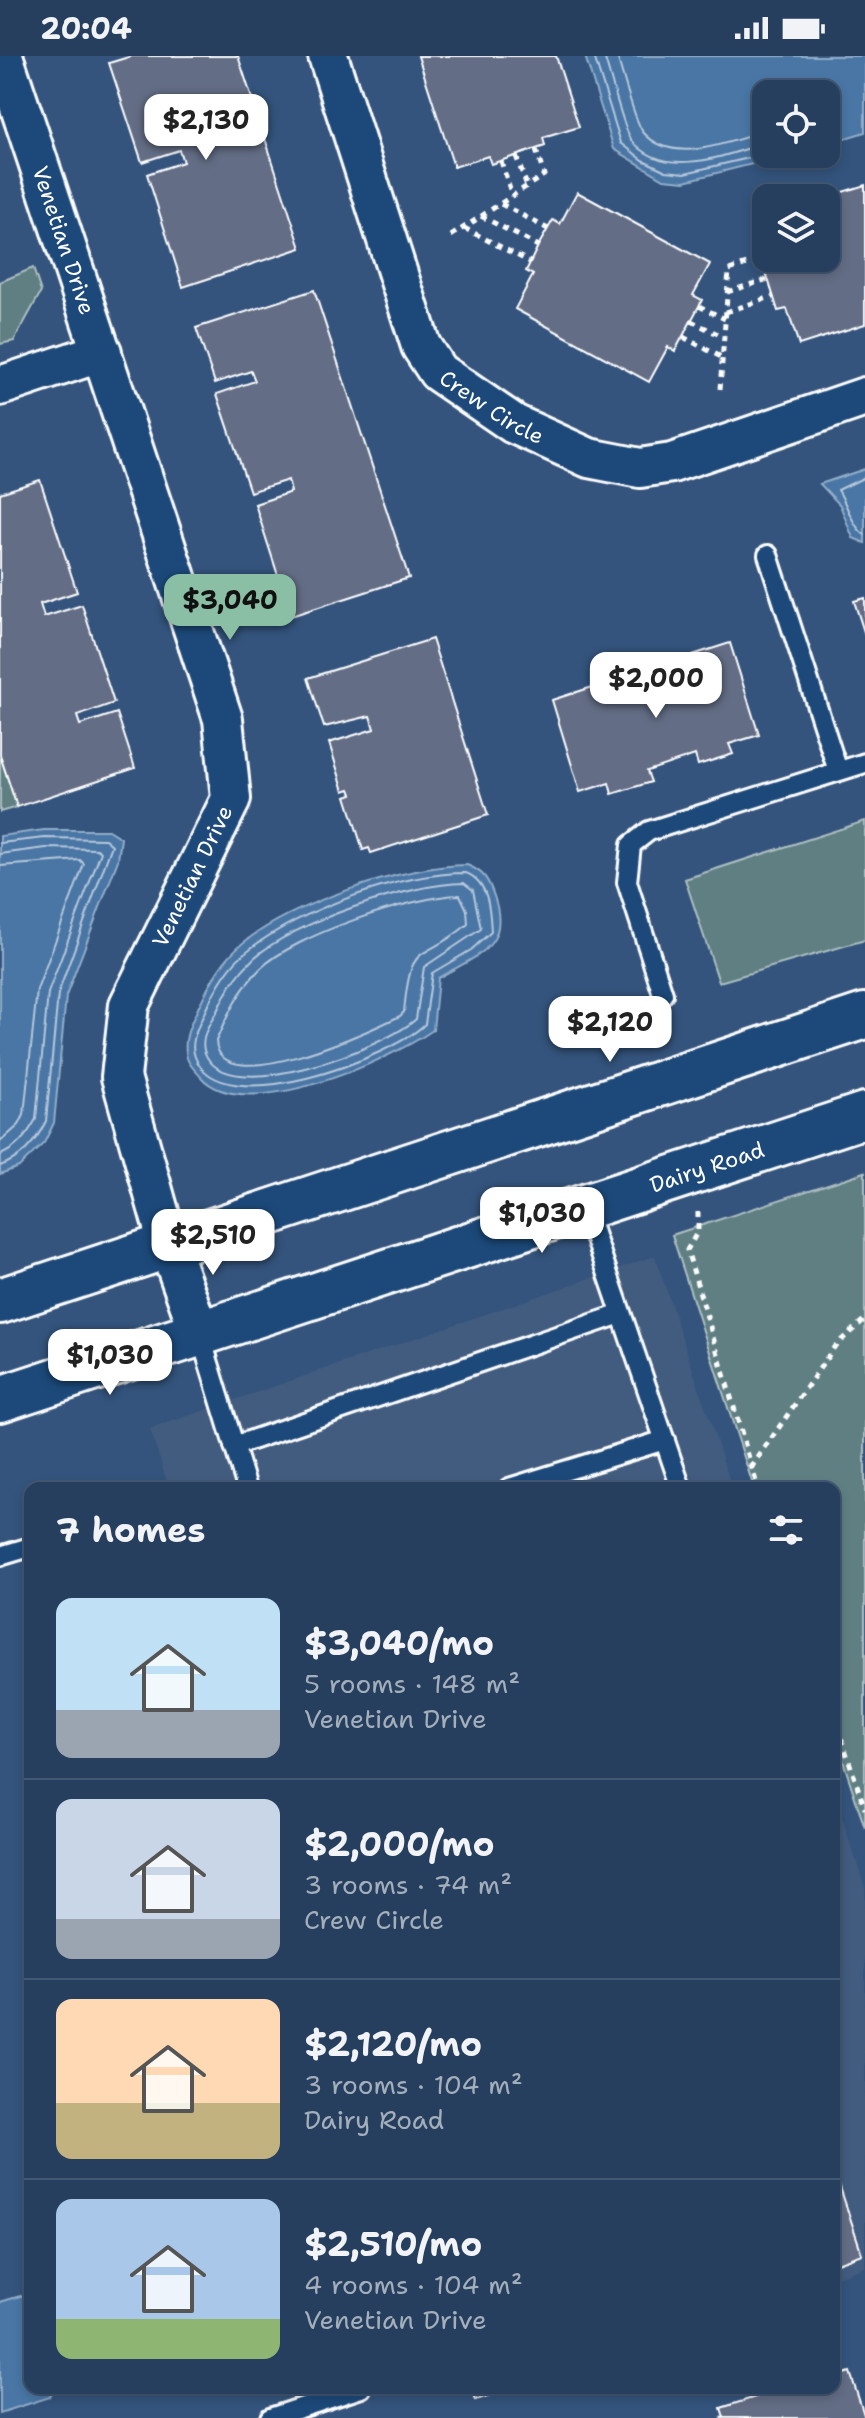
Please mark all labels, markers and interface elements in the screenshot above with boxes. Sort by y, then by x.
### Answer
text: 20:04 [40,8,132,49]
map controls [752,80,840,272]
button: locate [752,80,840,168]
pin: $2,130 [141,94,271,162]
text: $2,130 [162,102,250,137]
street label: Venetian Drive [26,162,102,318]
button: layers [752,184,840,272]
street label: Crew Circle [434,363,549,451]
pin: $3,040 [165,574,295,642]
text: $3,040 [182,582,278,617]
pin: $2,000 [591,652,721,720]
text: $2,000 [608,660,704,695]
street label: Venetian Drive [146,800,239,952]
pin: $2,120 [545,996,675,1064]
text: $2,120 [567,1004,653,1039]
street label: Dairy Road [646,1135,768,1200]
pin: $1,030 [477,1187,607,1255]
text: $1,030 [498,1195,586,1230]
pin: $2,510 [148,1209,278,1277]
text: $2,510 [170,1217,256,1252]
pin: $1,030 [45,1329,175,1397]
text: $1,030 [66,1337,154,1372]
text: 7 homes [56,1507,205,1553]
icon: filters [764,1508,808,1552]
text: $3,040/mo [304,1620,494,1666]
icon: home [120,1630,216,1726]
text: 5 rooms · 148 m² [304,1666,520,1701]
text: Venetian Drive [304,1701,487,1736]
text: $2,000/mo [304,1821,495,1867]
icon: home [120,1831,216,1927]
text: 3 rooms · 74 m² [304,1867,512,1902]
text: Crew Circle [304,1902,444,1937]
text: $2,120/mo [304,2021,482,2067]
icon: home [120,2031,216,2127]
text: 3 rooms · 104 m² [304,2067,523,2102]
text: Dairy Road [304,2102,444,2137]
text: $2,510/mo [304,2221,482,2267]
icon: home [120,2231,216,2327]
text: 4 rooms · 104 m² [304,2267,523,2302]
text: Venetian Drive [304,2302,487,2337]

